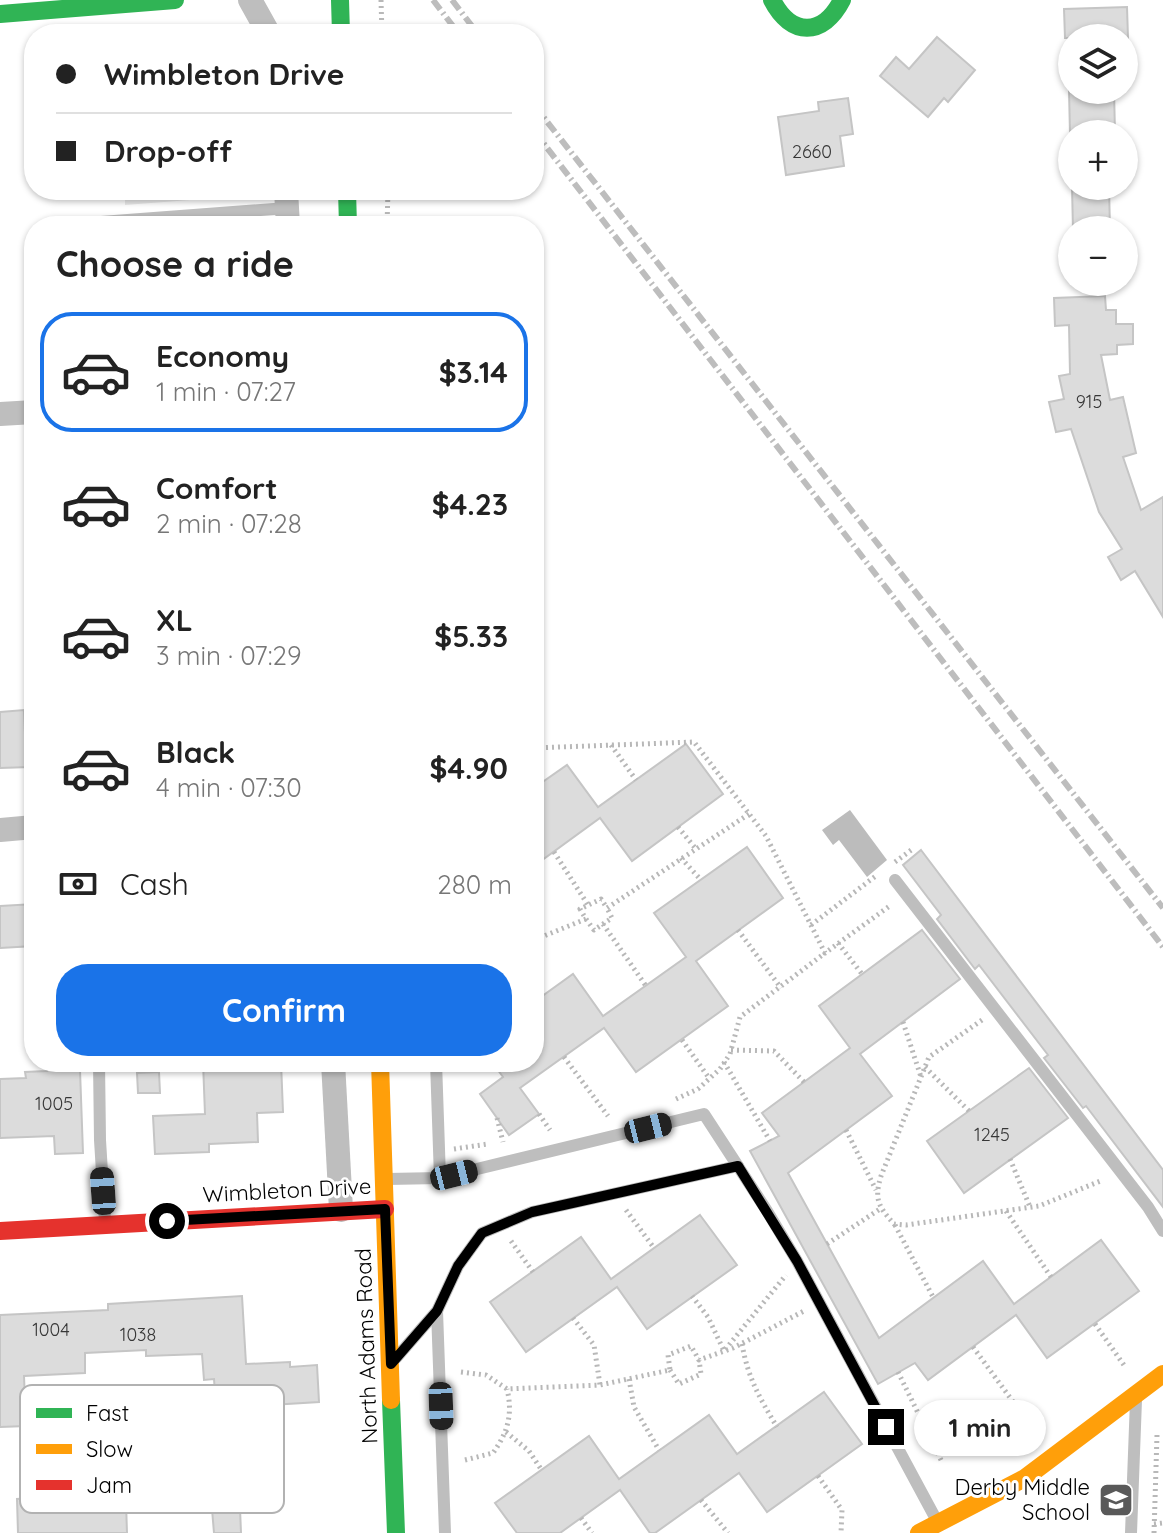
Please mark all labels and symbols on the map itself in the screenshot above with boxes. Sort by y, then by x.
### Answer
house number: 2660 [792,140,832,163]
house number: 915 [1076,390,1102,413]
house number: 1005 [35,1092,73,1115]
car [622,1111,674,1145]
house number: 1245 [974,1123,1010,1146]
car [428,1158,480,1192]
car [89,1166,117,1216]
street label: Wimbleton Drive [202,1172,372,1208]
route start [149,1203,185,1239]
street label: North Adams Road [349,1248,383,1444]
house number: 1004 [32,1318,70,1341]
house number: 1038 [120,1323,156,1346]
car [428,1382,454,1430]
legend [20,1385,284,1513]
text: Fast [86,1399,129,1427]
callout: 1 min [914,1399,1046,1455]
route end [868,1409,904,1445]
text: Slow [86,1435,133,1463]
text: Jam [86,1471,132,1499]
place label: Derby Middle School [954,1473,1090,1526]
school or university icon: Derby Middle School [1097,1481,1135,1519]

